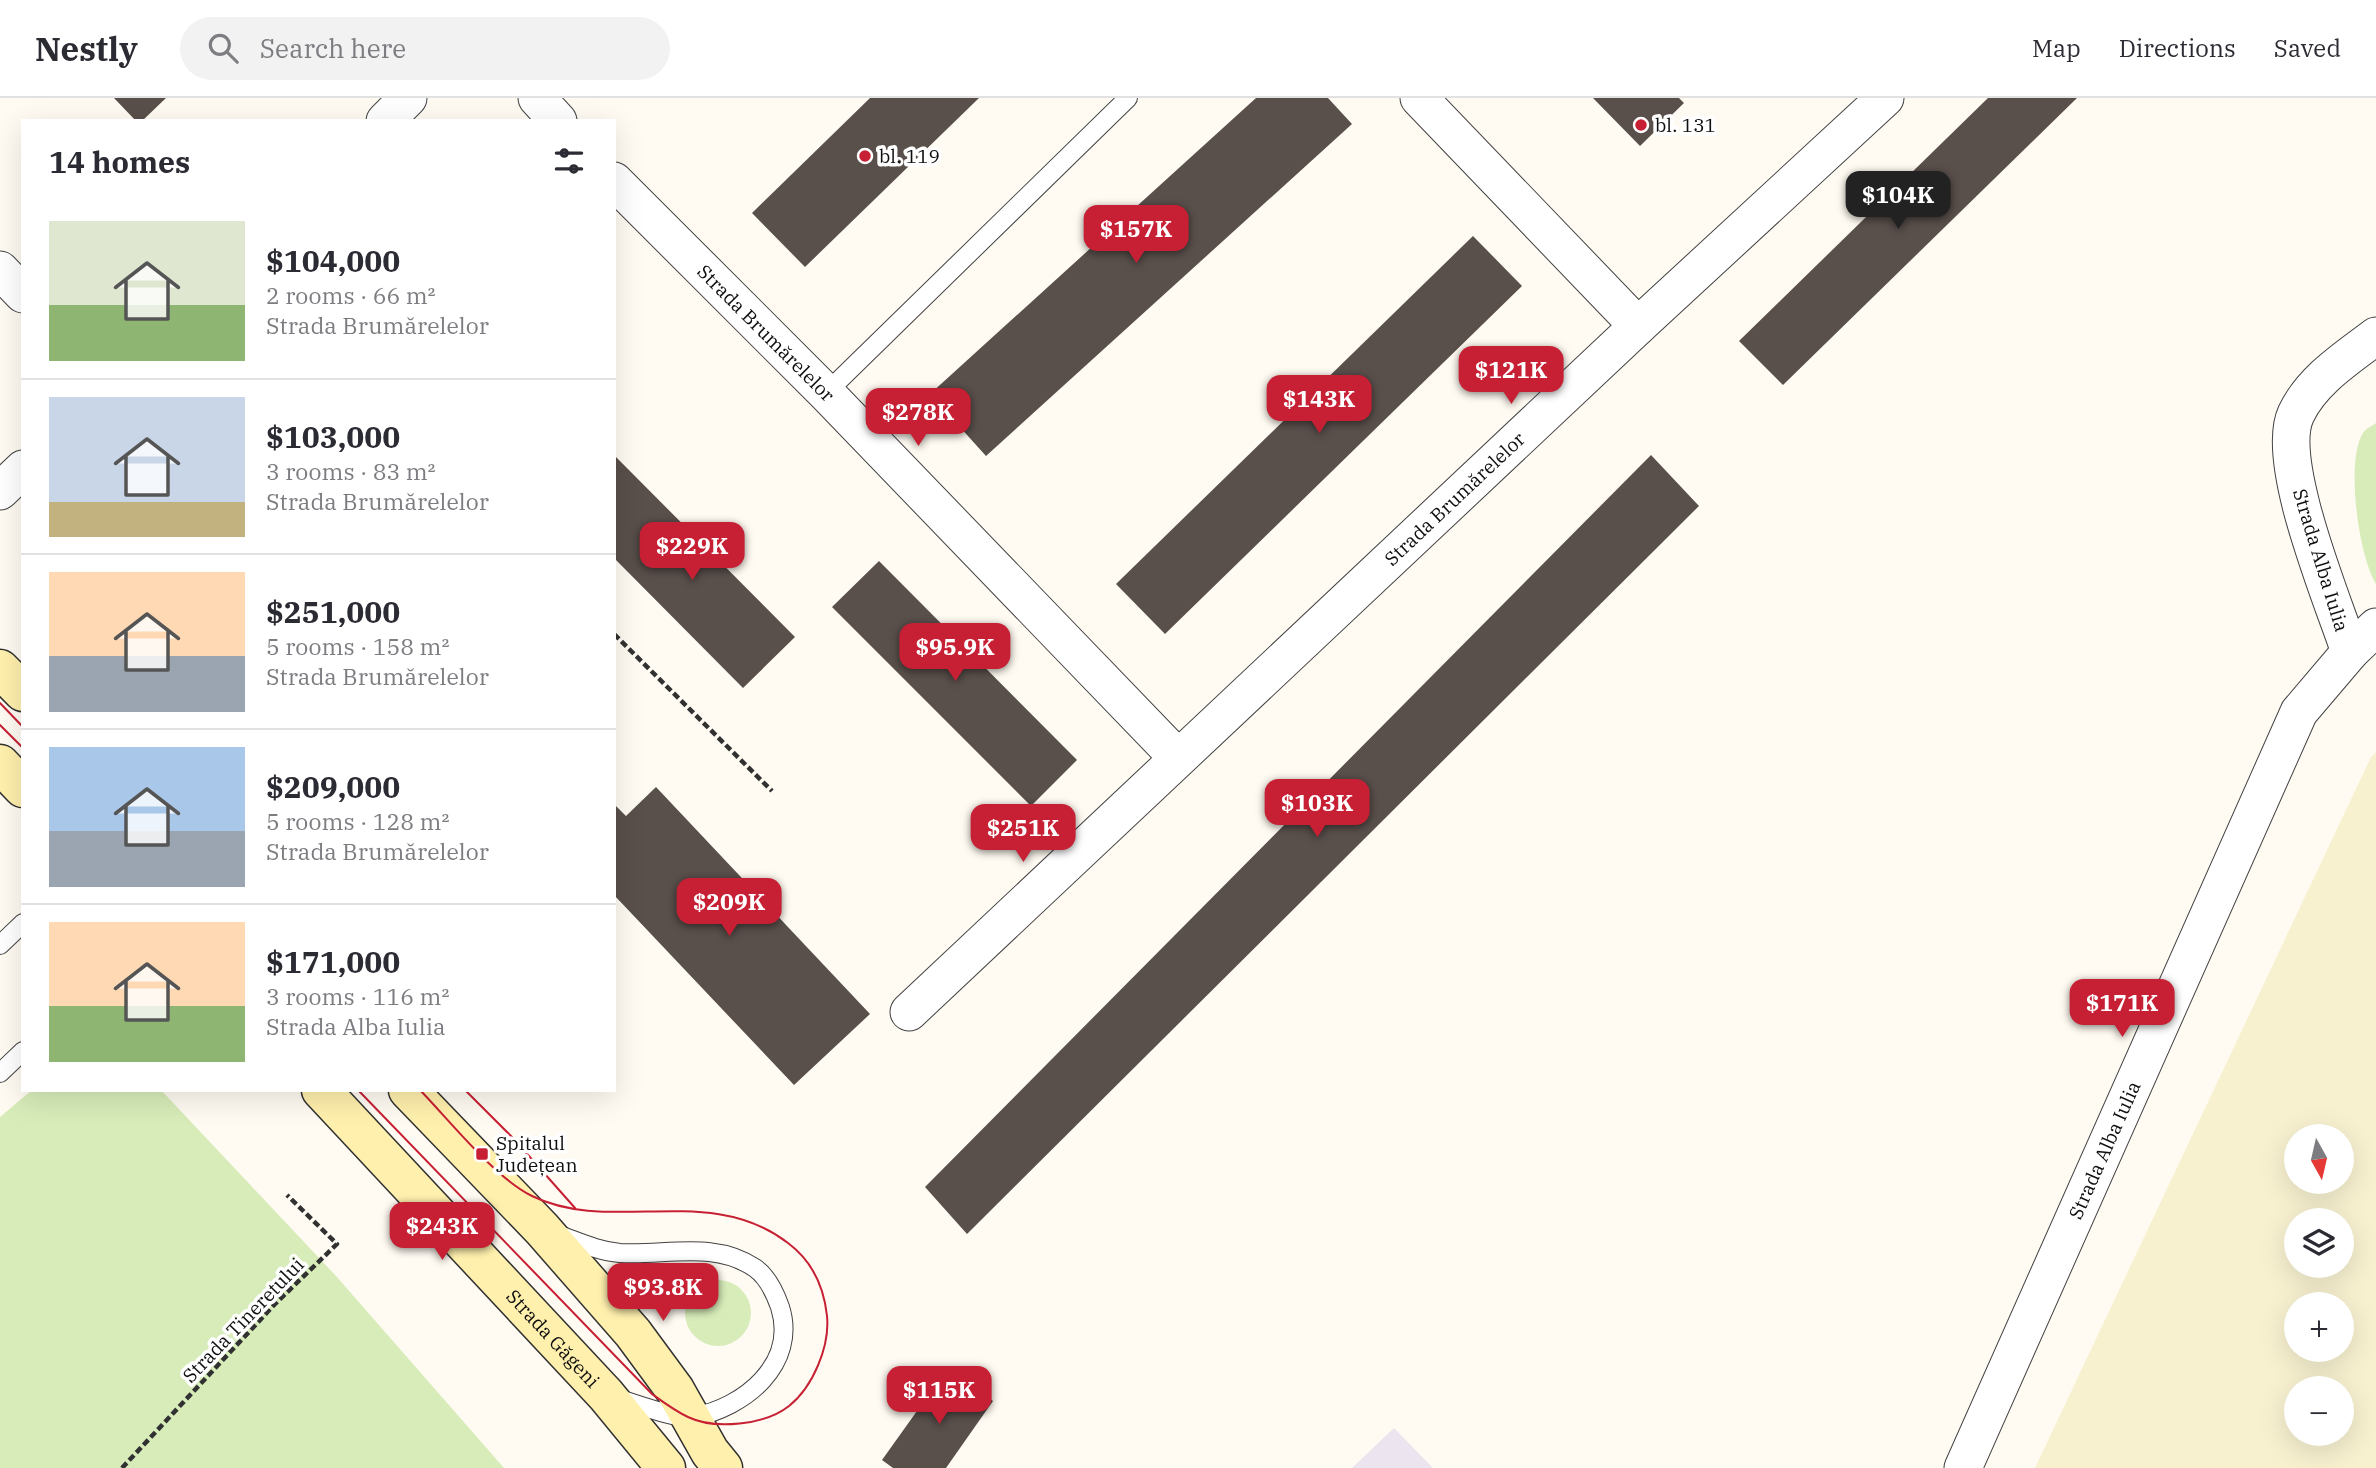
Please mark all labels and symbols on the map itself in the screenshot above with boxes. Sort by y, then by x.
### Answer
place label: bl. 131 [1655,113,1716,137]
marker: bl. 131 [1633,117,1649,133]
place label: bl. 119 [879,144,940,168]
marker: bl. 119 [857,148,873,164]
pin: $104K [1849,172,1947,231]
pin: $157K [1087,206,1185,265]
street label: Strada Brumărelelor [692,259,840,407]
pin: $121K [1462,346,1560,406]
pin: $143K [1270,376,1368,435]
pin: $278K [869,388,967,448]
street label: Strada Brumărelelor [1379,426,1530,571]
street label: Strada Alba Iulia [2288,486,2354,634]
pin: $229K [643,522,741,582]
pin: $95.9K [898,624,1012,683]
pin: $103K [1268,780,1366,839]
pin: $251K [974,804,1072,864]
pin: $209K [680,878,778,938]
pin: $171K [2073,979,2171,1039]
street label: Strada Alba Iulia [2063,1077,2145,1223]
north arrow [2284,1124,2354,1194]
place label: Spitalul Județean [496,1131,578,1177]
marker: Spitalul Județean [474,1146,490,1162]
pin: $243K [393,1202,491,1262]
street label: Strada Tineretului [177,1253,309,1387]
pin: $93.8K [606,1264,720,1323]
street label: Strada Găgeni [501,1284,605,1393]
pin: $115K [890,1366,988,1426]

